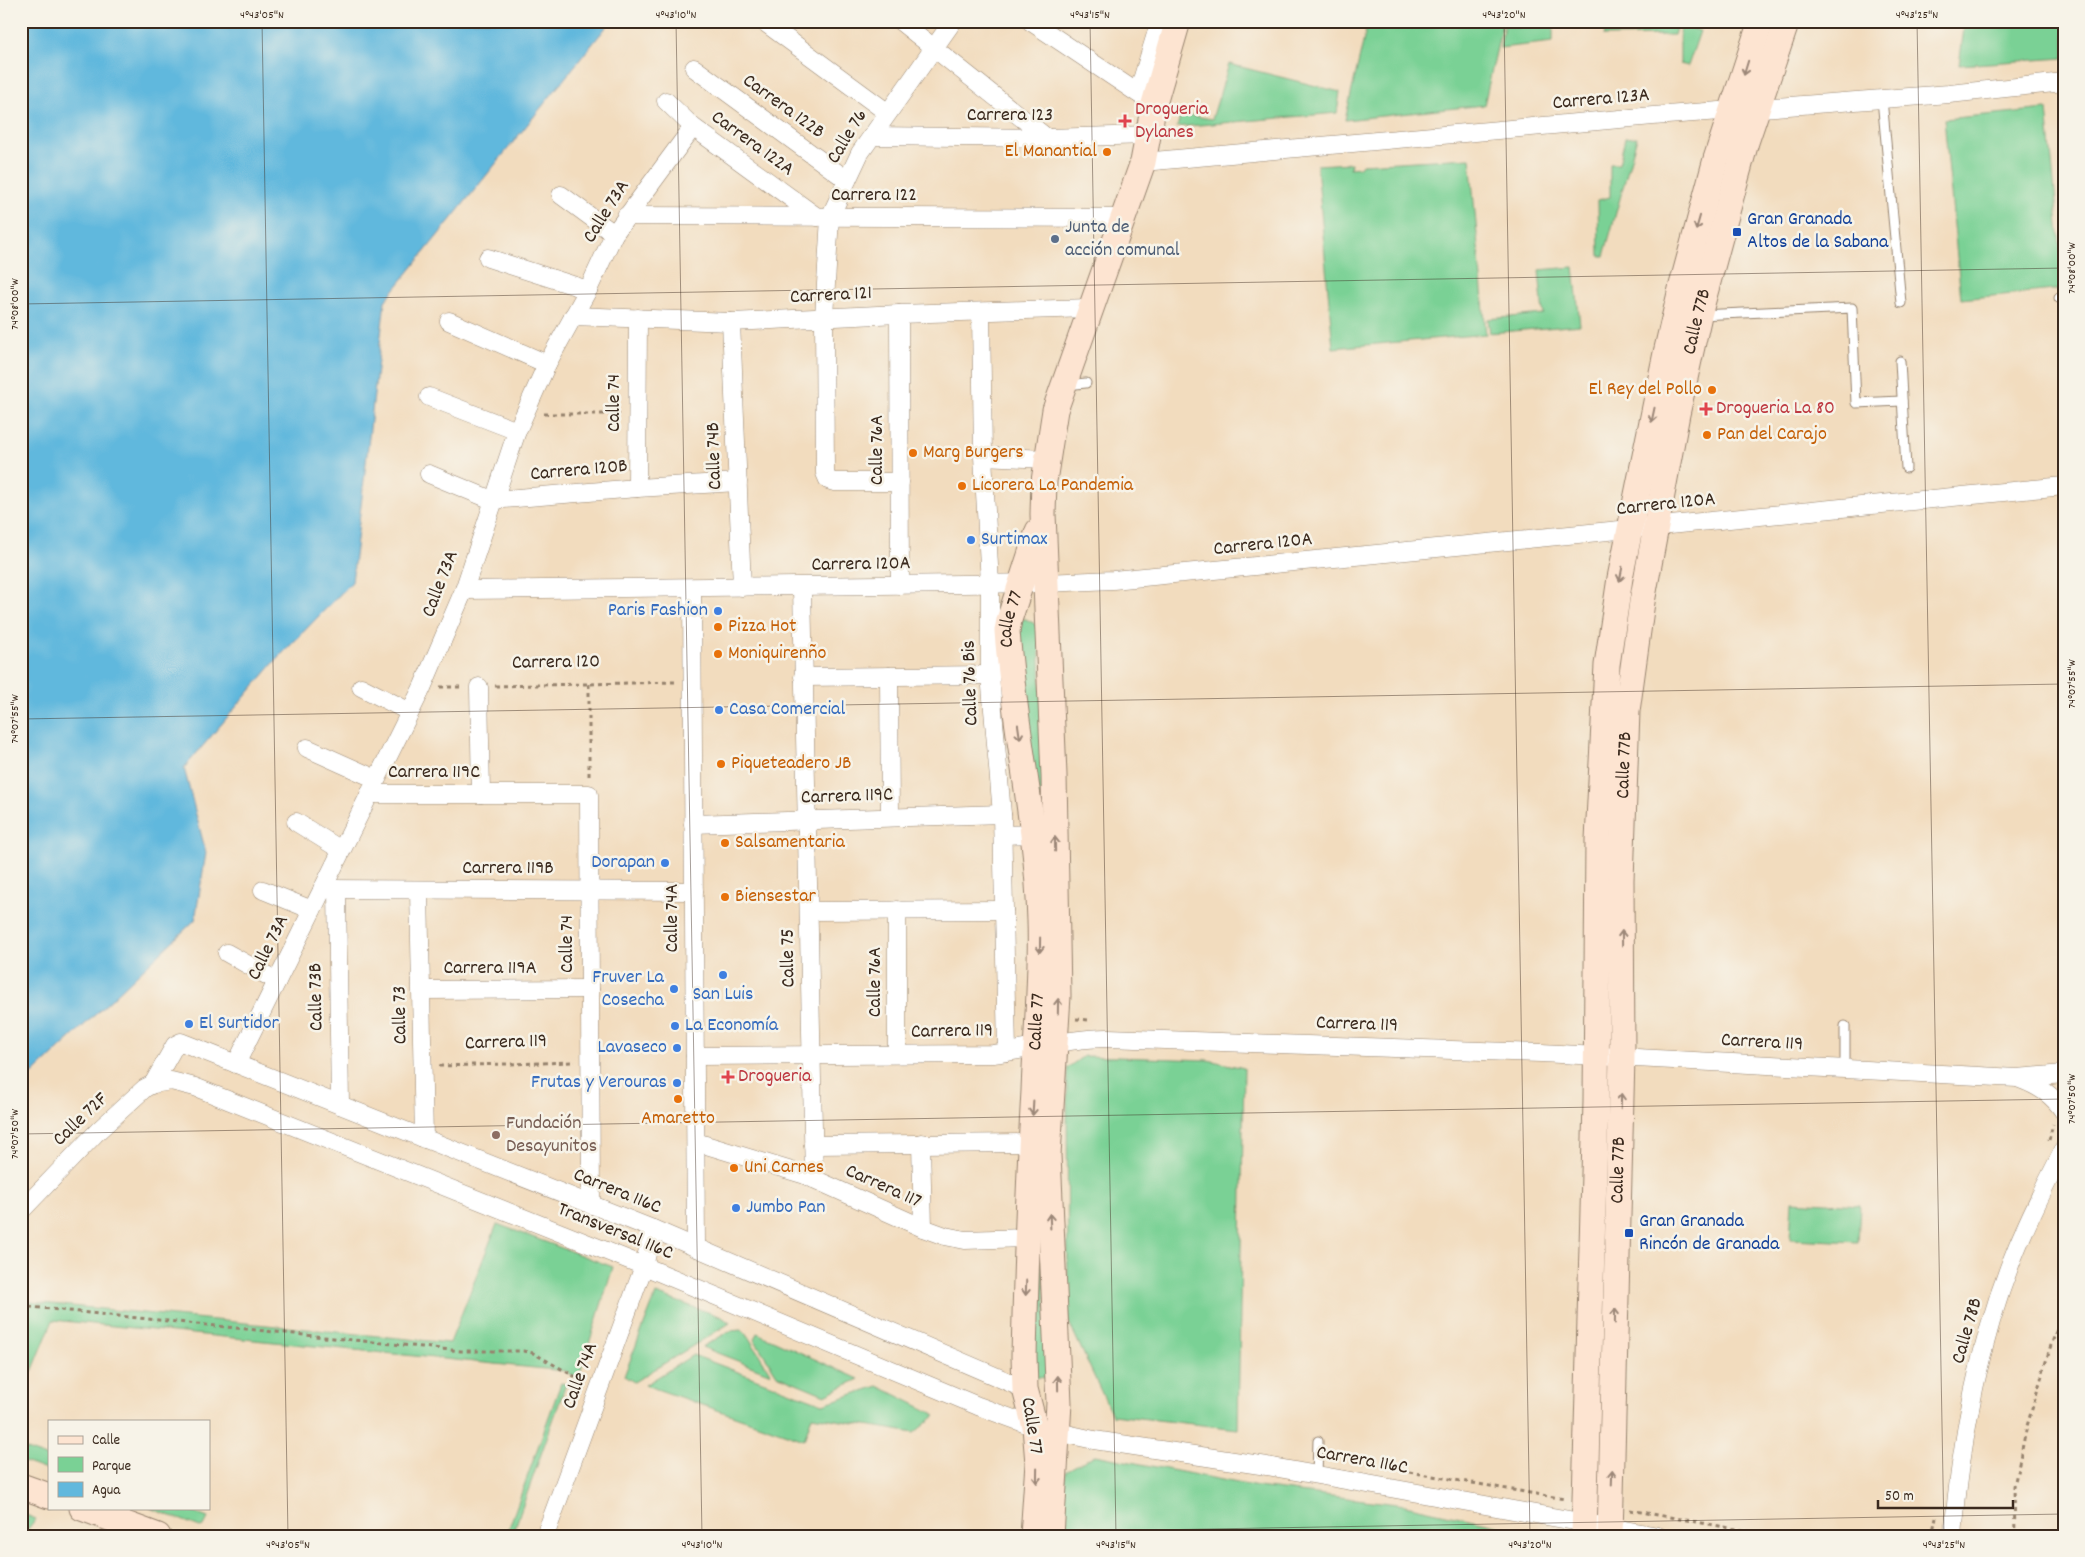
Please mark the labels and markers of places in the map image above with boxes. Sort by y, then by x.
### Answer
place label: Drogueria Dylanes [1135,96,1209,147]
marker: Drogueria Dylanes [1119,115,1131,127]
place label: El Manantial [1004,138,1097,166]
marker: El Manantial [1101,146,1113,158]
place label: Gran Granada Altos de la Sabana [1747,206,1889,257]
place label: Junta de acción comunal [1065,214,1180,265]
marker: Gran Granada Altos de la Sabana [1731,226,1743,238]
marker: Junta de acción comunal [1049,233,1061,245]
place label: El Rey del Pollo [1588,376,1702,404]
marker: El Rey del Pollo [1706,384,1718,396]
place label: Drogueria La 80 [1716,395,1835,423]
marker: Drogueria La 80 [1700,403,1712,415]
place label: Pan del Carajo [1717,421,1827,449]
marker: Pan del Carajo [1701,429,1713,441]
place label: Marg Burgers [923,439,1024,467]
marker: Marg Burgers [907,447,919,459]
place label: Licorera La Pandemia [972,472,1134,500]
marker: Licorera La Pandemia [956,480,968,492]
place label: Surtimax [981,526,1048,554]
marker: Surtimax [965,534,977,546]
place label: Paris Fashion [608,597,708,625]
marker: Paris Fashion [712,605,724,617]
place label: Pizza Hot [728,613,796,641]
marker: Pizza Hot [712,621,724,633]
place label: Moniquirenño [728,640,826,668]
marker: Moniquirenño [712,648,724,660]
place label: Casa Comercial [729,696,845,724]
marker: Casa Comercial [713,704,725,716]
place label: Piqueteadero JB [731,750,851,778]
marker: Piqueteadero JB [715,758,727,770]
place label: Salsamentaria [735,829,845,857]
marker: Salsamentaria [719,837,731,849]
place label: Dorapan [591,849,655,877]
marker: Dorapan [659,857,671,869]
place label: Biensestar [735,883,817,911]
marker: Biensestar [719,891,731,903]
place label: Fruver La Cosecha [592,964,665,1015]
marker: San Luis [717,969,729,981]
place label: San Luis [693,981,753,1009]
marker: Fruver La Cosecha [668,983,680,995]
place label: El Surtidor [199,1010,280,1038]
place label: La Economía [685,1012,779,1040]
marker: El Surtidor [183,1018,195,1030]
marker: La Economía [669,1020,681,1032]
place label: Lavaseco [598,1034,667,1062]
marker: Lavaseco [671,1042,683,1054]
place label: Drogueria [738,1063,812,1091]
place label: Frutas y Verouras [531,1069,667,1097]
marker: Drogueria [722,1071,734,1083]
marker: Frutas y Verouras [671,1077,683,1089]
marker: Amaretto [672,1093,684,1105]
place label: Amaretto [641,1105,715,1133]
place label: Fundación Desayunitos [506,1110,597,1161]
marker: Fundación Desayunitos [490,1129,502,1141]
place label: Uni Carnes [744,1154,824,1182]
marker: Uni Carnes [728,1162,740,1174]
place label: Jumbo Pan [746,1194,825,1222]
marker: Jumbo Pan [730,1202,742,1214]
place label: Gran Granada Rincón de Granada [1639,1208,1780,1259]
marker: Gran Granada Rincón de Granada [1623,1227,1635,1239]

